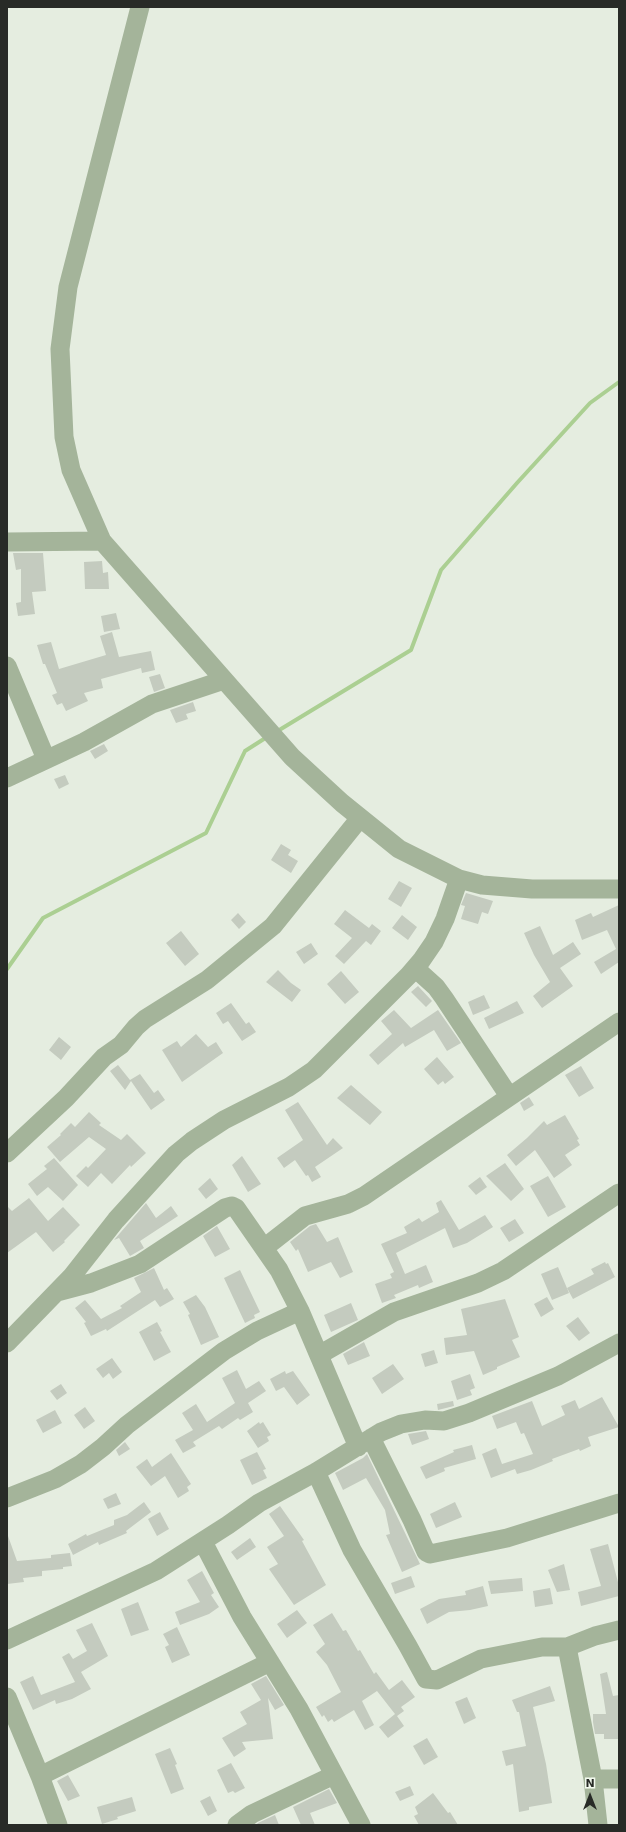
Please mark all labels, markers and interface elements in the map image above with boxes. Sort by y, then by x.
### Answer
north arrow [570,1776,610,1816]
text: N [585,1777,595,1790]

